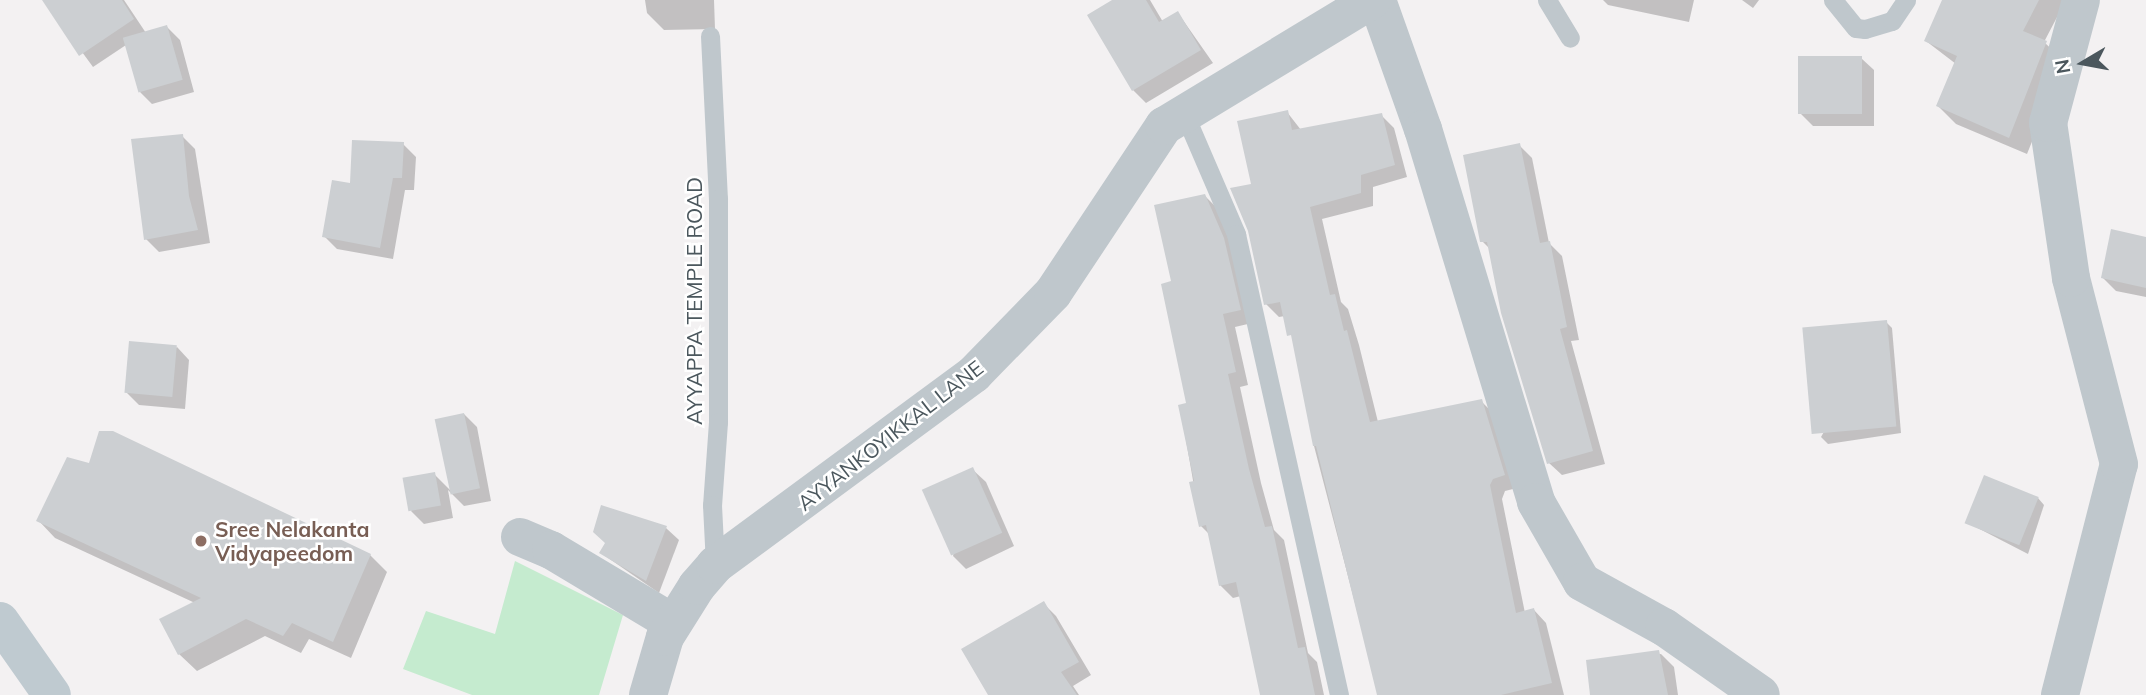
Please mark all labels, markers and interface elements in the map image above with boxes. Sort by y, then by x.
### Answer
north arrow [2048,28,2118,98]
text: N [2049,57,2075,76]
street label: AYYAPPA TEMPLE ROAD [681,177,707,425]
street label: AYYANKOYIKKAL LANE [792,355,988,515]
place label: Sree Nelakanta Vidyapeedom [215,516,369,566]
marker: Sree Nelakanta Vidyapeedom [193,533,209,549]

